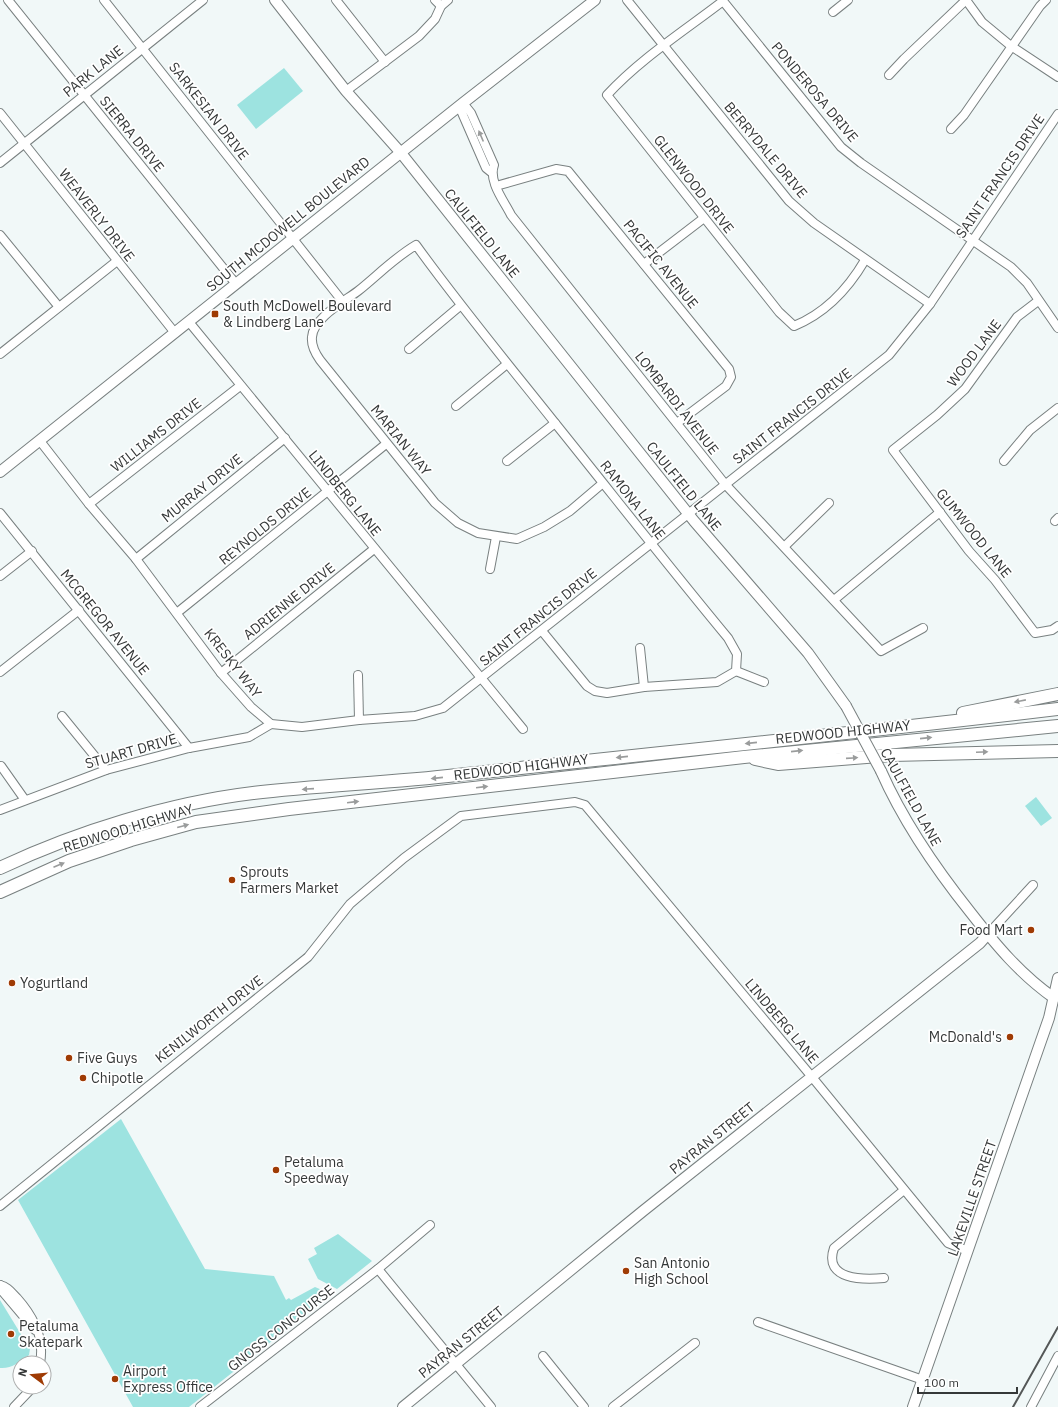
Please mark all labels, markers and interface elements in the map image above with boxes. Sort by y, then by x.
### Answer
street label: PONDEROSA DRIVE [768,38,862,146]
street label: PARK LANE [59,41,127,101]
street label: SARKESIAN DRIVE [165,58,253,164]
street label: SIERRA DRIVE [96,92,168,176]
street label: BERRYDALE DRIVE [720,98,812,202]
street label: SAINT FRANCIS DRIVE [952,110,1048,242]
one-way arrow [478,131,484,142]
street label: GLENWOOD DRIVE [650,131,738,237]
street label: SOUTH MCDOWELL BOULEVARD [203,153,373,295]
street label: WEAVERLY DRIVE [55,165,139,265]
street label: CAULFIELD LANE [441,185,523,281]
street label: PACIFIC AVENUE [620,216,702,312]
place label: South McDowell Boulevard & Lindberg Lane [223,297,392,331]
marker: South McDowell Boulevard & Lindberg Lane [210,309,220,319]
street label: WOOD LANE [943,316,1005,390]
street label: LOMBARDI AVENUE [631,348,723,458]
street label: SAINT FRANCIS DRIVE [729,364,855,468]
street label: WILLIAMS DRIVE [107,394,205,476]
street label: MARIAN WAY [367,401,435,480]
street label: CAULFIELD LANE [643,438,725,534]
street label: LINDBERG LANE [305,446,385,540]
street label: MURRAY DRIVE [158,450,246,526]
street label: RAMONA LANE [596,457,670,543]
street label: REYNOLDS DRIVE [215,483,315,569]
street label: GUMWOOD LANE [932,485,1016,581]
street label: ADRIENNE DRIVE [239,558,339,644]
street label: SAINT FRANCIS DRIVE [476,564,600,670]
street label: MCGREGOR AVENUE [57,565,153,679]
street label: KRESKY WAY [200,625,266,702]
one-way arrow [1014,699,1026,705]
street label: REDWOOD HIGHWAY [775,716,912,748]
street label: STUART DRIVE [83,729,179,773]
one-way arrow [920,735,932,742]
one-way arrow [745,739,757,746]
street label: CAULFIELD LANE [877,745,945,849]
one-way arrow [791,748,803,755]
one-way arrow [976,749,989,755]
street label: REDWOOD HIGHWAY [453,750,590,784]
one-way arrow [616,754,628,760]
one-way arrow [846,754,858,761]
one-way arrow [431,774,443,781]
one-way arrow [476,784,488,790]
one-way arrow [302,785,314,792]
one-way arrow [347,798,359,805]
street label: REDWOOD HIGHWAY [61,799,196,856]
one-way arrow [177,823,189,829]
one-way arrow [54,862,66,868]
place label: Sprouts Farmers Market [240,863,339,897]
marker: Sprouts Farmers Market [227,875,237,885]
place label: Food Mart [959,921,1023,939]
marker: Food Mart [1026,925,1036,935]
street label: KENILWORTH DRIVE [151,971,267,1067]
place label: Yogurtland [20,974,88,992]
street label: LINDBERG LANE [741,975,823,1067]
marker: Yogurtland [7,978,17,988]
place label: McDonald's [929,1028,1002,1046]
marker: McDonald's [1005,1032,1015,1042]
place label: Five Guys [77,1049,138,1067]
marker: Five Guys [64,1053,74,1063]
place label: Chipotle [91,1069,144,1087]
marker: Chipotle [78,1073,88,1083]
street label: PAYRAN STREET [666,1098,758,1178]
street label: LAKEVILLE STREET [944,1137,1000,1259]
place label: Petaluma Speedway [284,1153,349,1187]
marker: Petaluma Speedway [271,1165,281,1175]
place label: San Antonio High School [634,1254,710,1288]
marker: San Antonio High School [621,1266,631,1276]
street label: GNOSS CONCOURSE [224,1281,338,1375]
street label: PAYRAN STREET [415,1302,507,1382]
place label: Petaluma Skatepark [19,1317,83,1351]
marker: Petaluma Skatepark [6,1329,16,1339]
north arrow [12,1355,52,1395]
place label: Airport Express Office [123,1362,213,1396]
text: N [15,1366,30,1378]
scale bar [918,1369,1017,1395]
marker: Airport Express Office [110,1374,120,1384]
text: 100 m [924,1375,959,1390]

